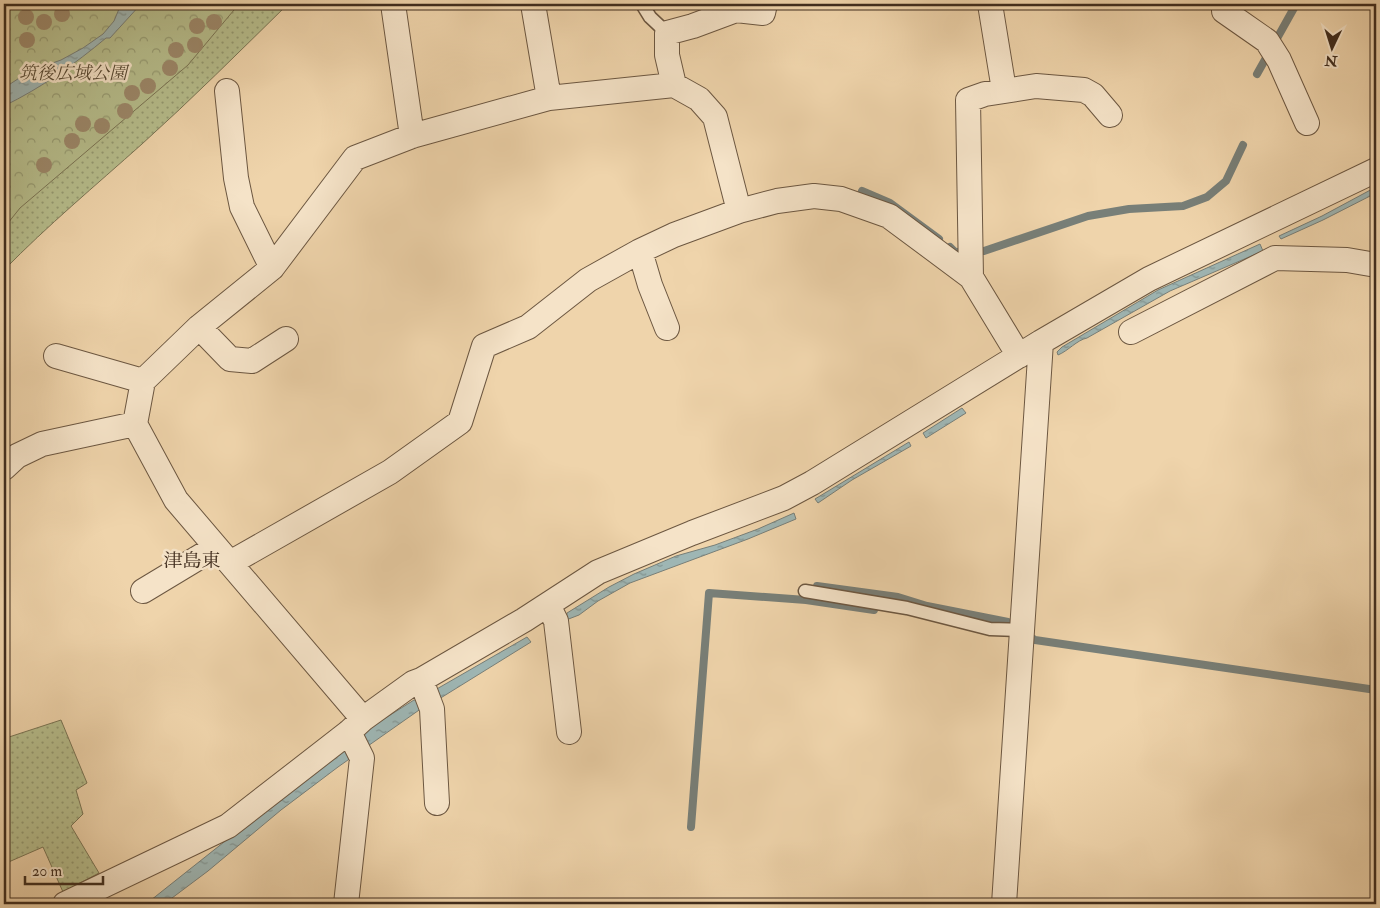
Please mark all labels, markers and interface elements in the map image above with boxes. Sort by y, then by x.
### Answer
north arrow [1308,22,1358,72]
text: N [1324,52,1339,69]
park label: 筑後広域公園 [19,62,130,85]
district label: 津島東 [163,549,221,573]
scale bar [25,853,102,885]
text: 20 m [32,862,62,881]

